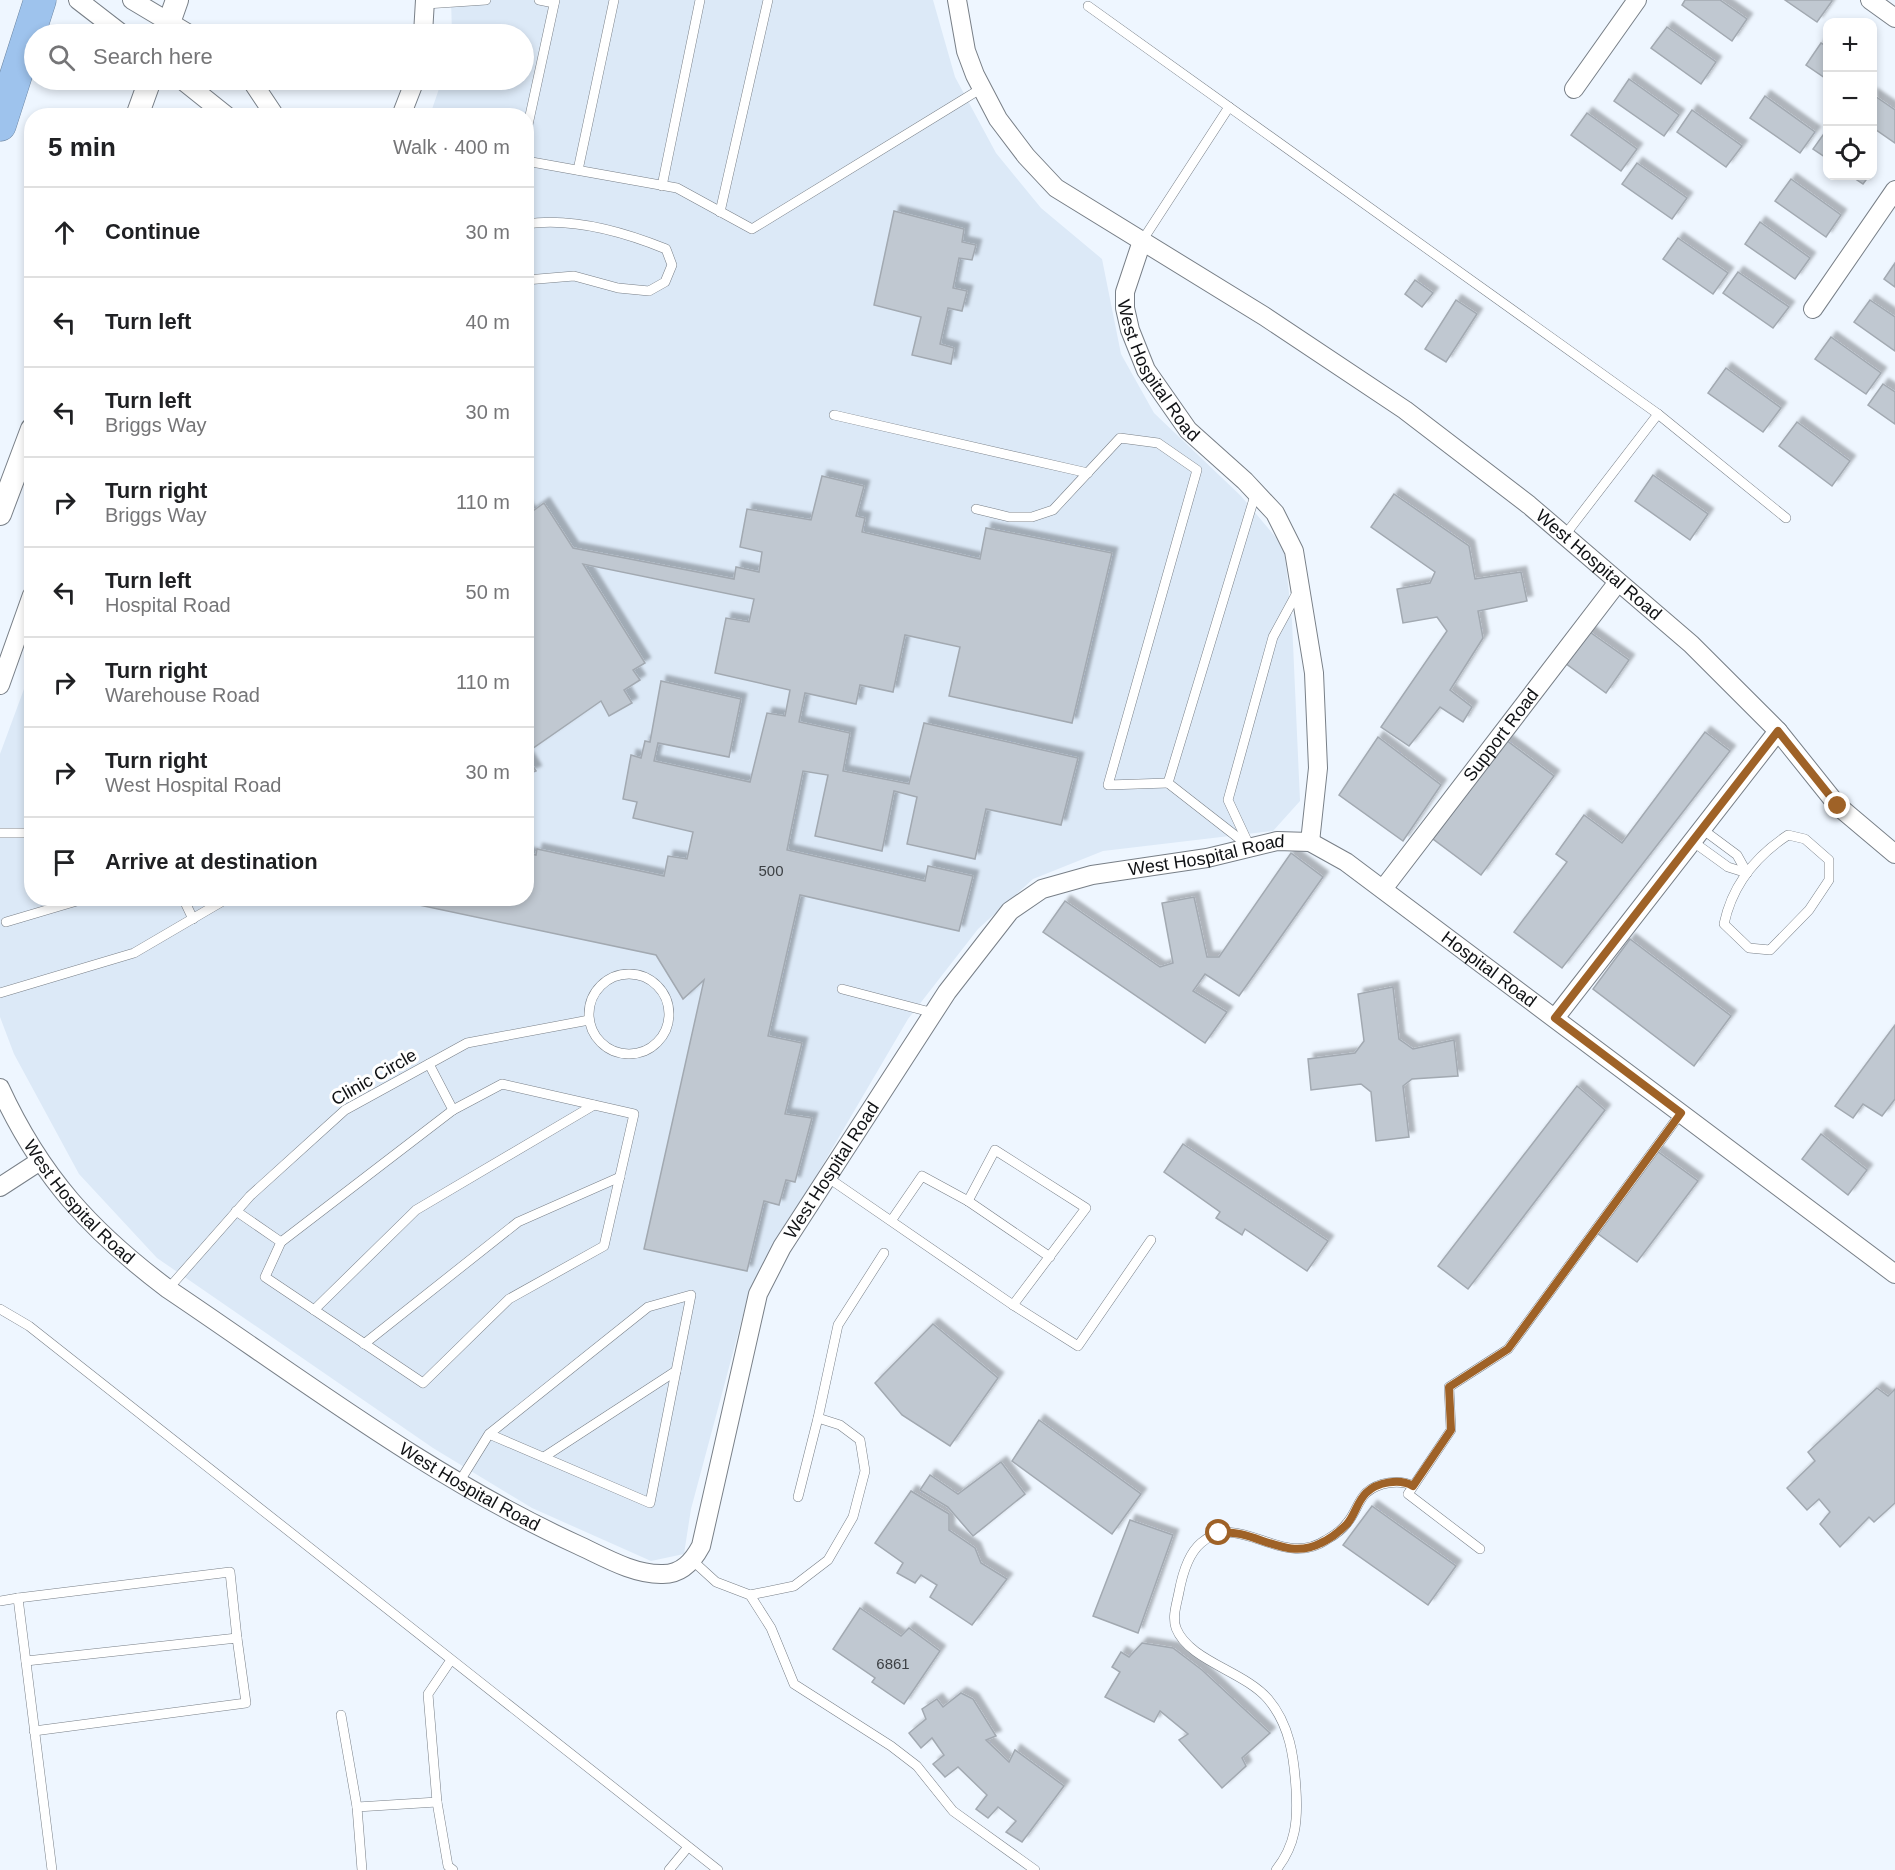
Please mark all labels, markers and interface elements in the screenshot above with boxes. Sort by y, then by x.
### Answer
map controls [1823,18,1877,180]
button: + [1823,18,1877,72]
search box [24,24,534,90]
icon: search [45,41,78,74]
text: Search here [93,44,213,69]
button: − [1823,72,1877,126]
button: locate [1823,126,1877,180]
text: 5 min [48,132,116,162]
text: Walk · 400 m [393,136,510,158]
icon: ahead [48,216,81,249]
text: Continue [105,219,200,244]
text: 30 m [466,221,510,243]
street label: West Hospital Road [1113,298,1203,445]
icon: left [48,306,81,339]
text: Turn left [105,309,191,334]
text: 40 m [466,311,510,333]
text: Turn left [105,388,191,413]
icon: left [48,396,81,429]
text: 30 m [466,401,510,423]
text: Briggs Way [105,414,207,436]
text: Turn right [105,478,207,503]
icon: right [48,486,81,519]
text: 110 m [456,491,510,513]
text: Briggs Way [105,504,207,526]
street label: West Hospital Road [1532,505,1665,624]
text: Turn left [105,568,191,593]
icon: left [48,576,81,609]
text: 50 m [466,581,510,603]
text: Hospital Road [105,594,231,616]
text: Turn right [105,658,207,683]
icon: right [48,666,81,699]
text: 110 m [456,671,510,693]
text: Warehouse Road [105,684,260,706]
street label: Support Road [1459,685,1543,785]
text: Turn right [105,748,207,773]
icon: right [48,756,81,789]
text: 30 m [466,761,510,783]
text: West Hospital Road [105,774,281,796]
route end [1824,792,1850,818]
street label: West Hospital Road [1127,831,1285,880]
icon: arrive [48,846,81,879]
text: Arrive at destination [105,849,318,874]
house number: 500 [758,862,784,879]
street label: Hospital Road [1438,927,1540,1011]
street label: Clinic Circle [328,1045,420,1109]
street label: West Hospital Road [780,1098,883,1242]
street label: West Hospital Road [20,1136,139,1268]
street label: West Hospital Road [396,1439,543,1535]
route start [1205,1519,1231,1545]
house number: 6861 [876,1655,910,1672]

